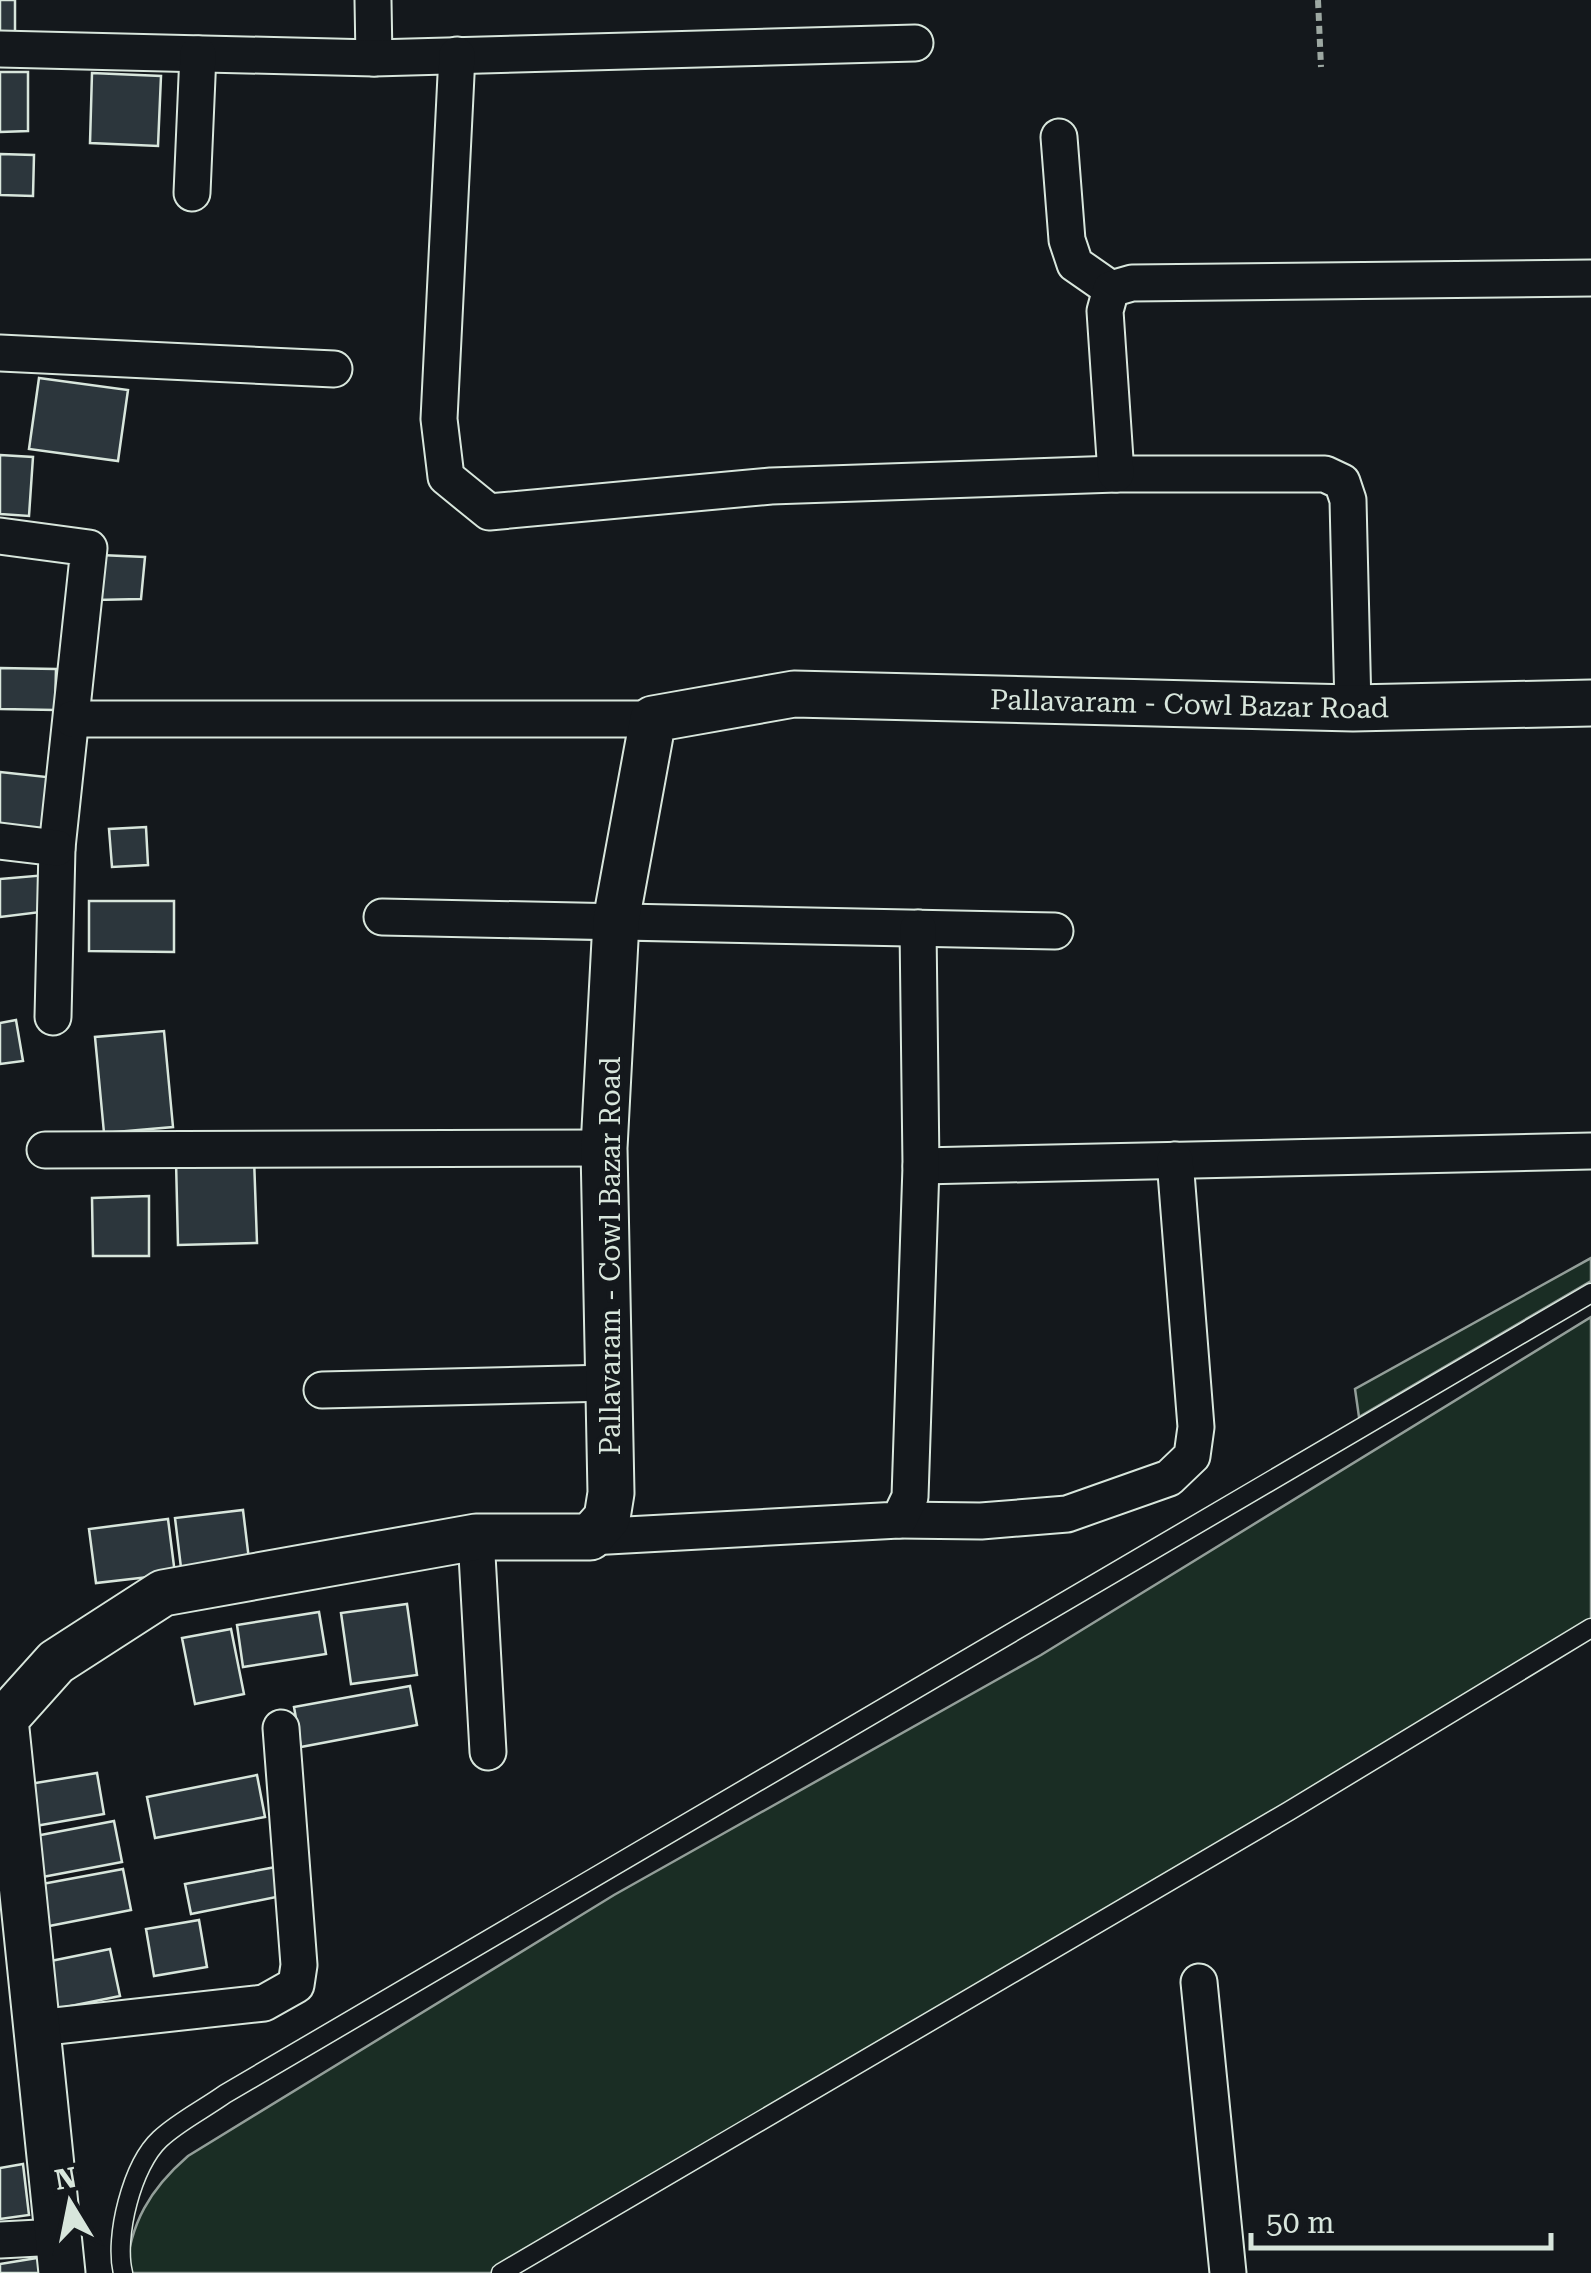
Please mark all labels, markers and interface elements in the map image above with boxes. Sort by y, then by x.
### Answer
street label: Pallavaram - Cowl Bazar Road [990,682,1389,725]
street label: Pallavaram - Cowl Bazar Road [594,1057,627,1455]
north arrow [20,2153,120,2253]
text: N [52,2161,79,2197]
scale bar [1251,2188,1551,2250]
text: 50 m [1266,2205,1335,2240]

